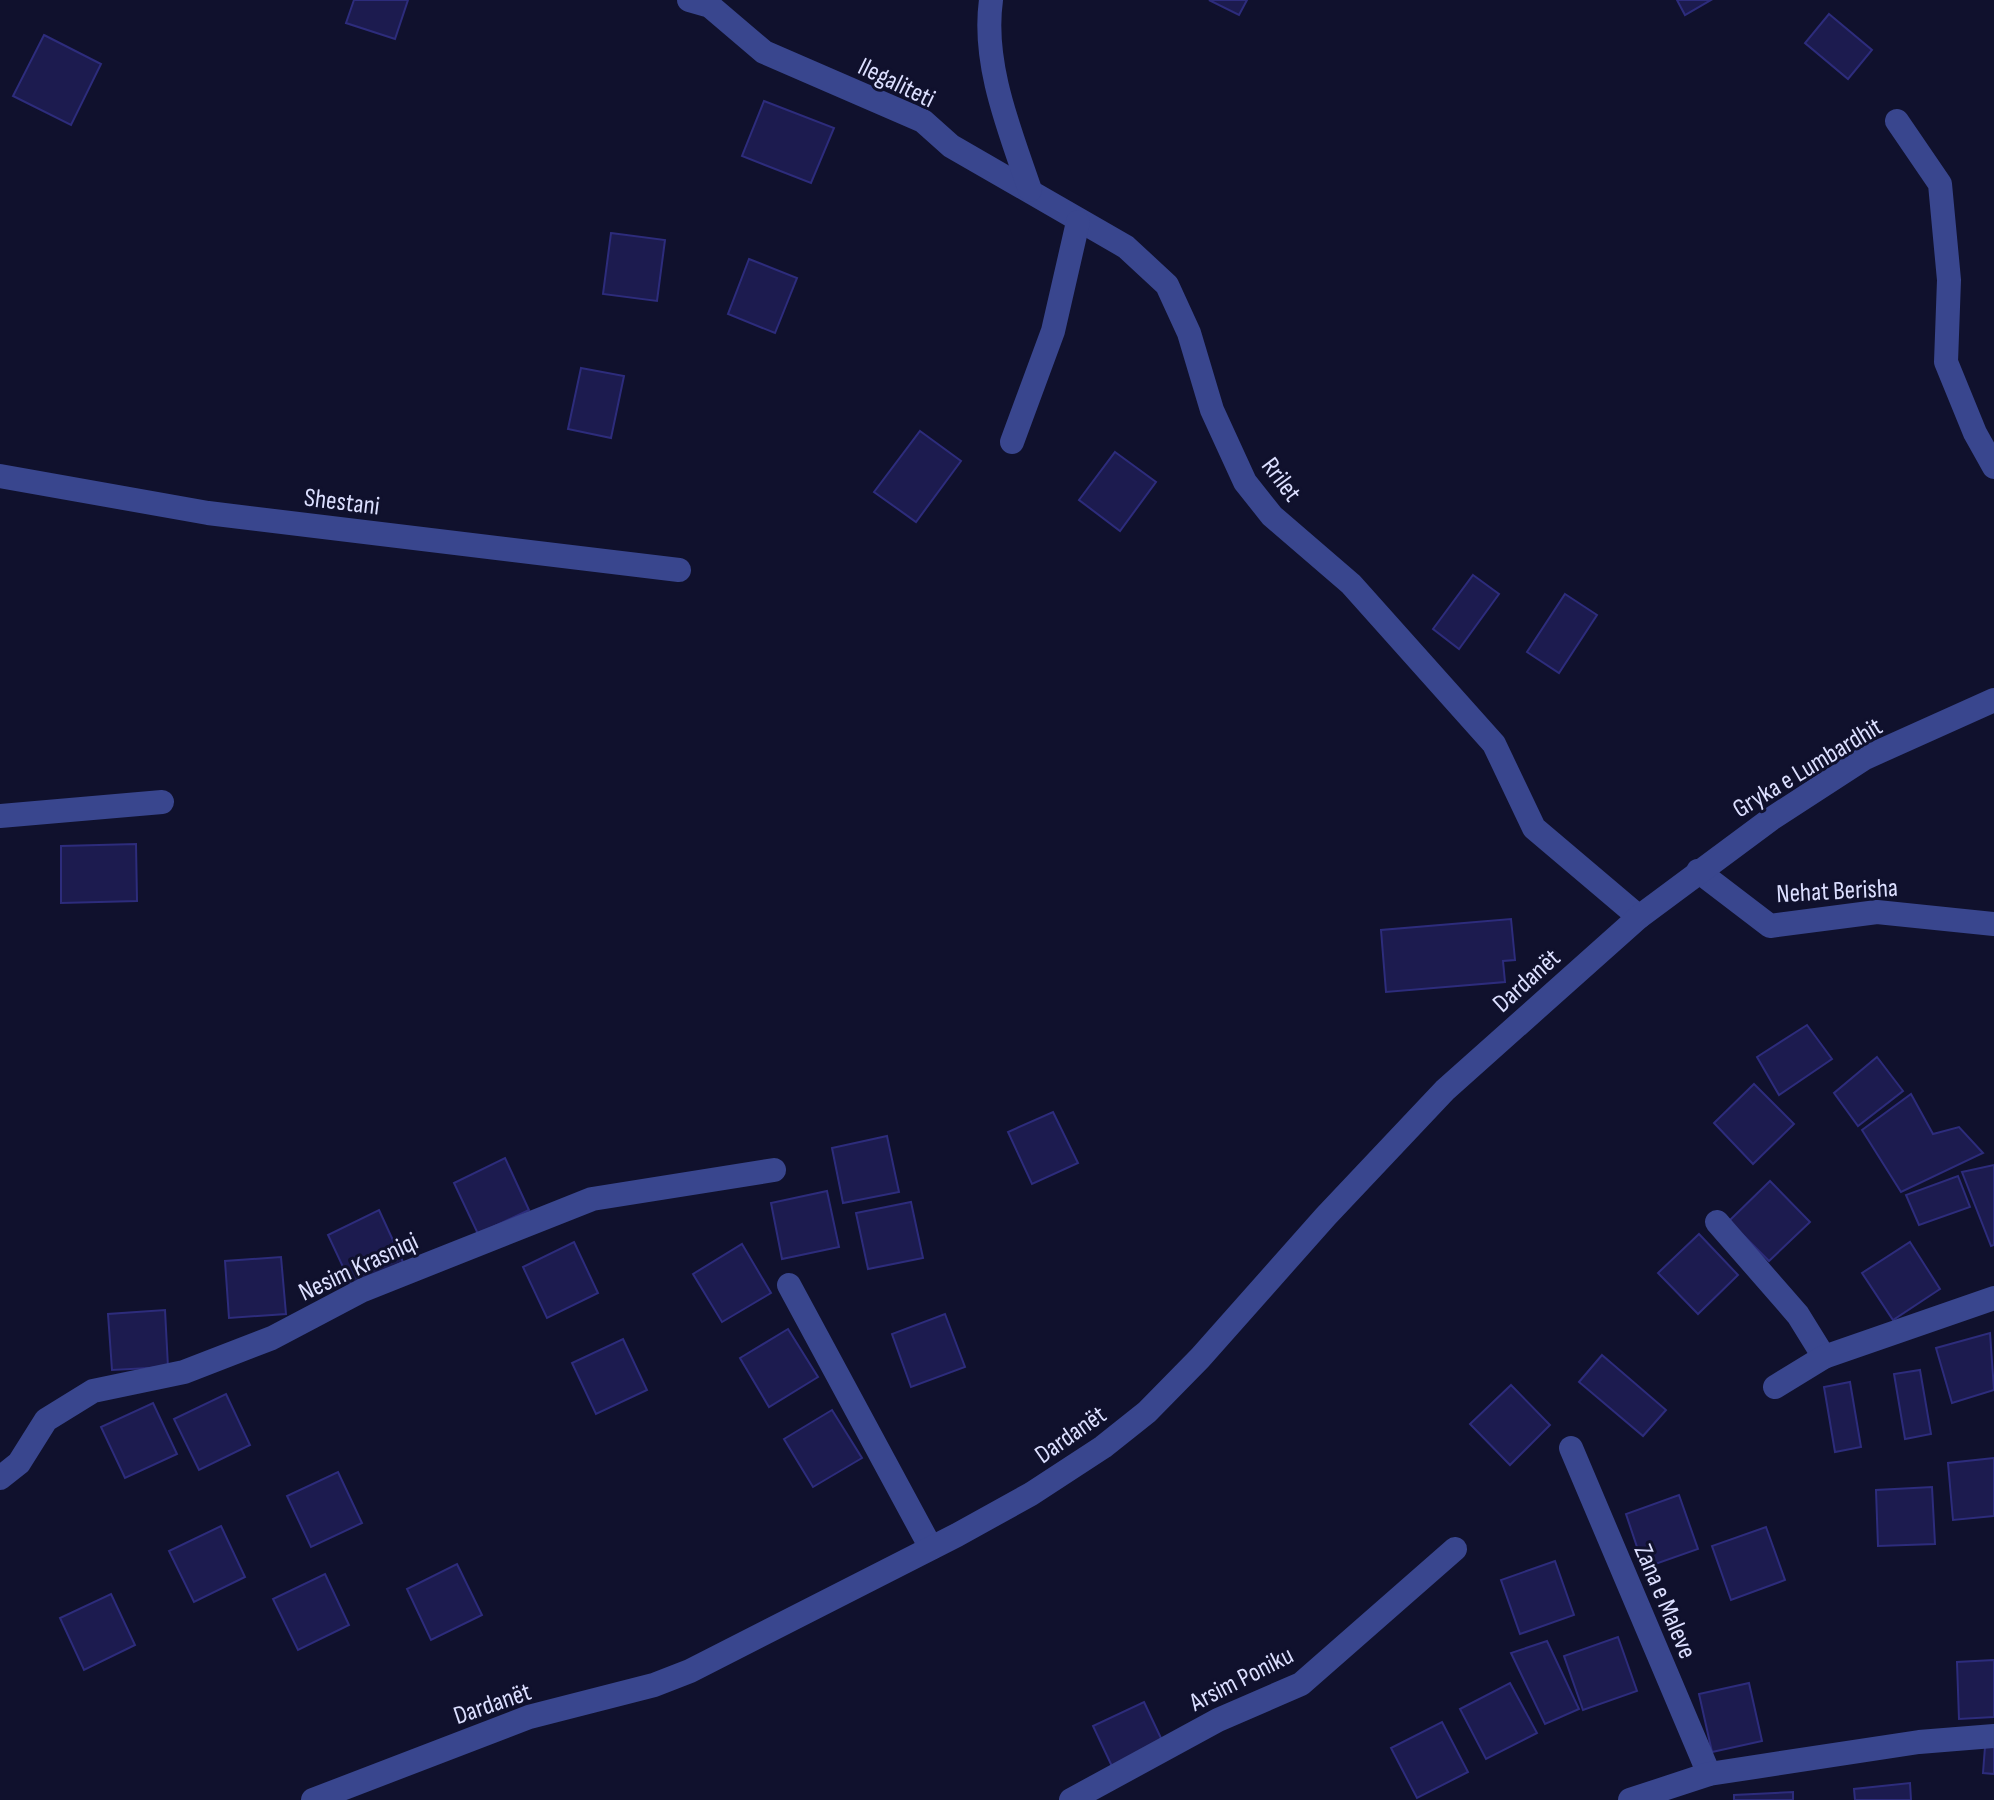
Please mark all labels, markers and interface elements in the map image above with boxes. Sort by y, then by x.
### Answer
street label: Ilegaliteti [853,52,940,115]
street label: Rrilet [1254,452,1308,508]
street label: Shestani [302,482,381,522]
street label: Gryka e Lumbardhit [1727,711,1888,825]
street label: Nehat Berisha [1775,873,1899,910]
street label: Dardanët [1487,943,1567,1019]
street label: Nesim Krasniqi [294,1226,423,1309]
street label: Dardanët [1029,1400,1113,1471]
street label: Zana e Maleve [1627,1540,1703,1663]
street label: Arsim Poniku [1184,1640,1299,1719]
street label: Dardanët [450,1677,535,1732]

